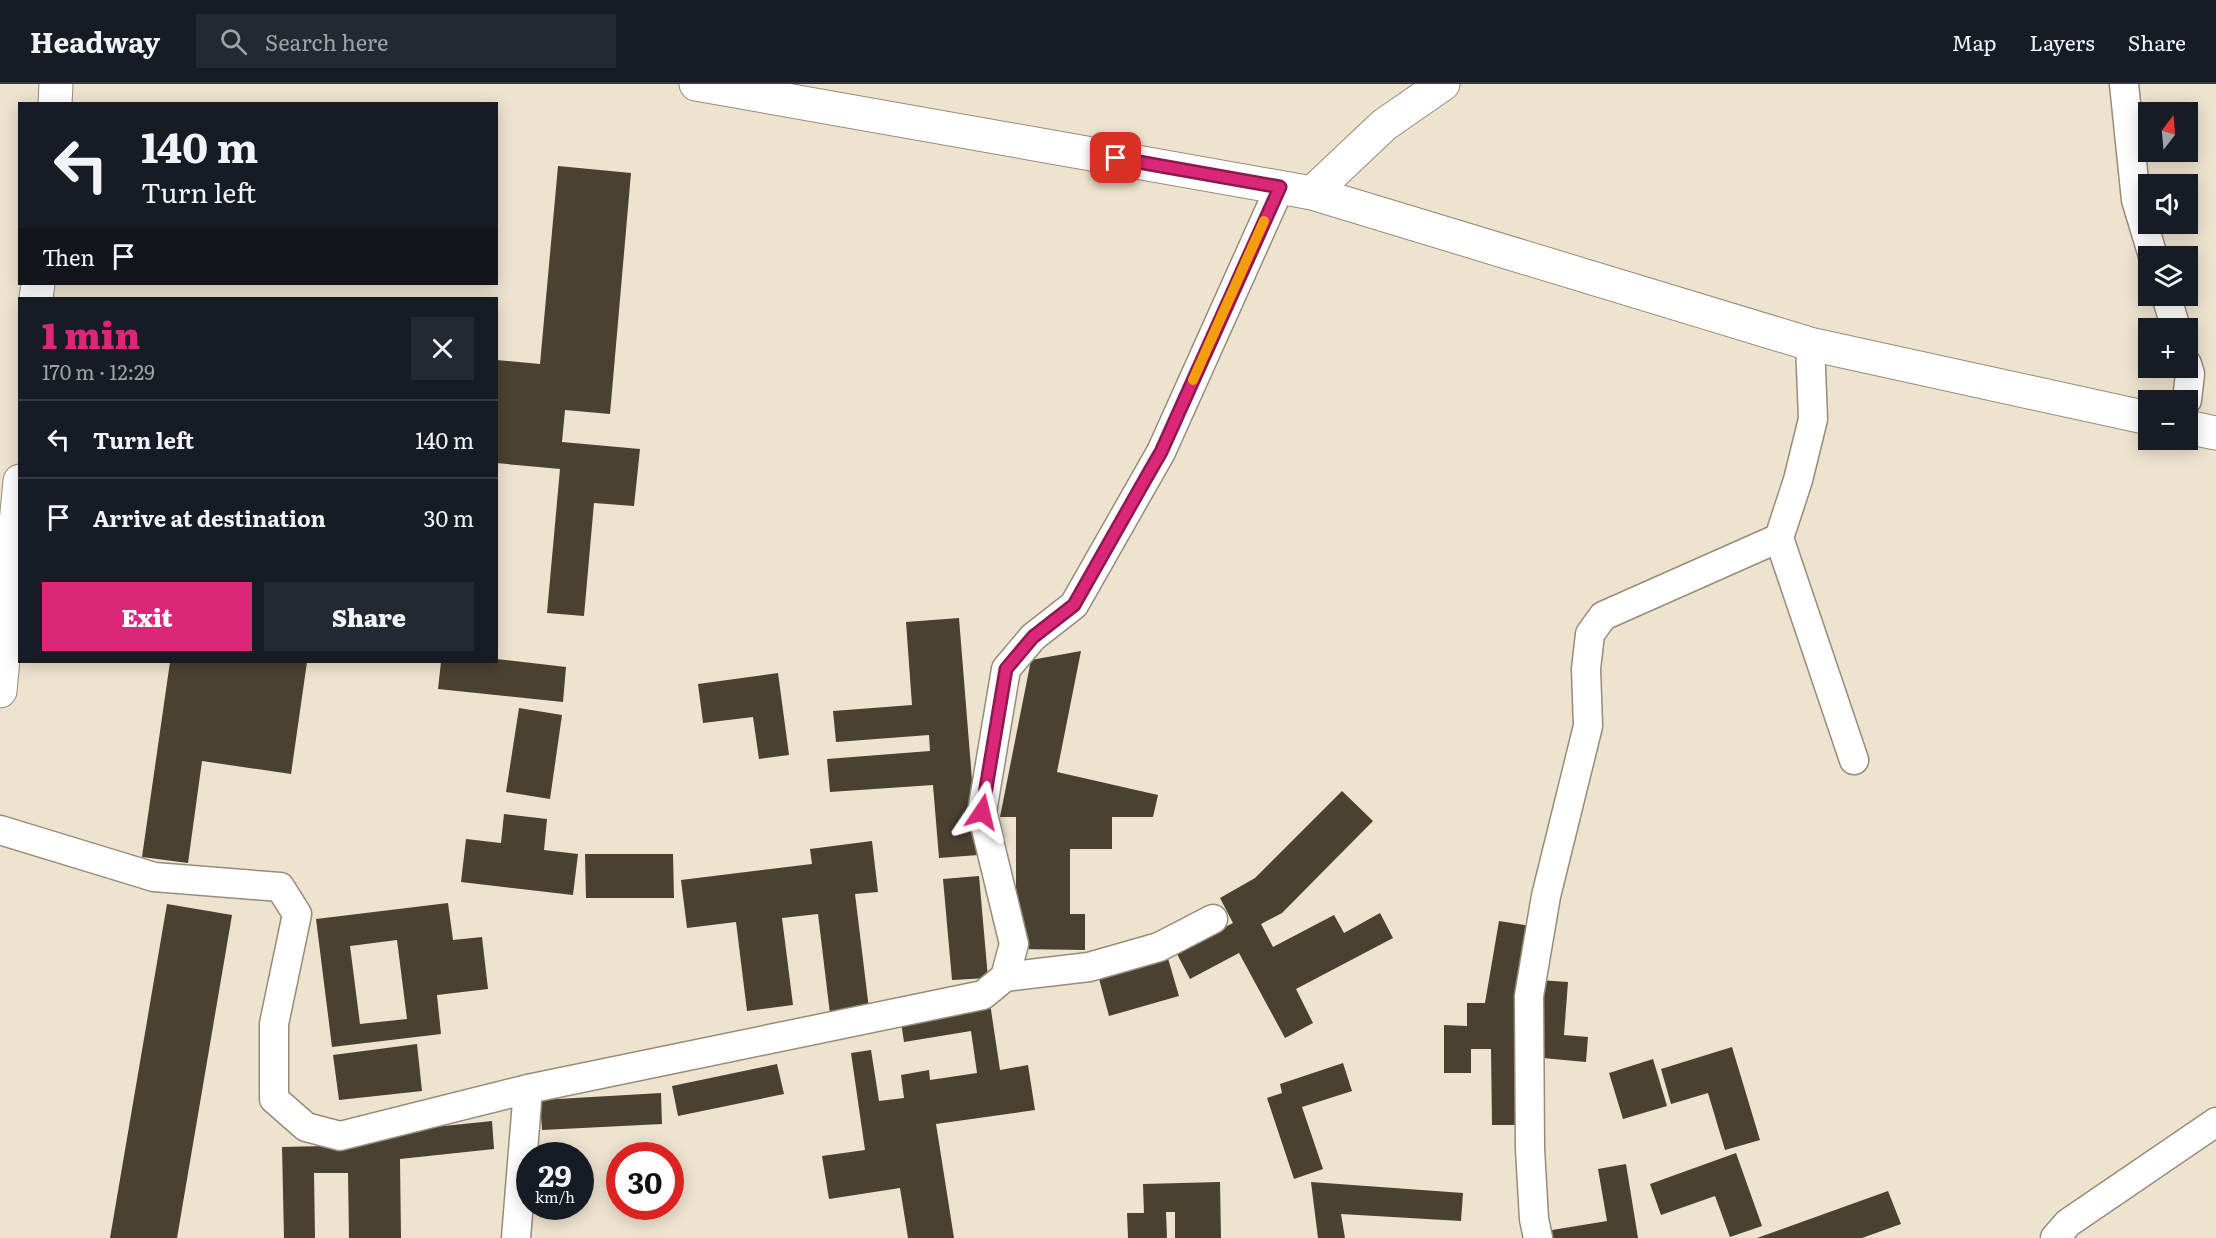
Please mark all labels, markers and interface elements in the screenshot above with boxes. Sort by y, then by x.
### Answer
search box [196,14,616,68]
text: Headway [30,20,160,62]
icon: search [217,25,250,58]
text: Search here [265,25,388,58]
text: Map [1952,26,1997,57]
text: Layers [2030,26,2095,57]
text: Share [2128,26,2186,57]
north arrow [2138,102,2198,162]
map controls [2138,102,2198,450]
text: 140 m [141,114,258,176]
icon: left [42,126,120,204]
pin [1090,132,1141,183]
icon: arrive [1099,141,1132,174]
text: Turn left [141,171,256,211]
button: sound [2138,174,2198,234]
text: Then [42,240,95,273]
icon: arrive [107,240,140,273]
button: layers [2138,246,2198,306]
text: 1 min [42,307,140,360]
button: close [411,317,474,380]
button: + [2138,318,2198,378]
text: 170 m · 12:29 [42,356,155,386]
button: − [2138,390,2198,450]
icon: left [42,423,75,456]
text: Turn left [93,423,194,456]
text: 140 m [415,423,474,456]
icon: arrive [42,501,75,534]
text: Arrive at destination [93,501,326,534]
text: 30 m [424,501,474,534]
button: Exit [42,582,252,651]
button: Share [264,582,474,651]
position arrow [950,780,1014,844]
speed limit sign: 30 [606,1142,684,1220]
text: 29 [538,1152,572,1196]
text: km/h [535,1185,575,1208]

